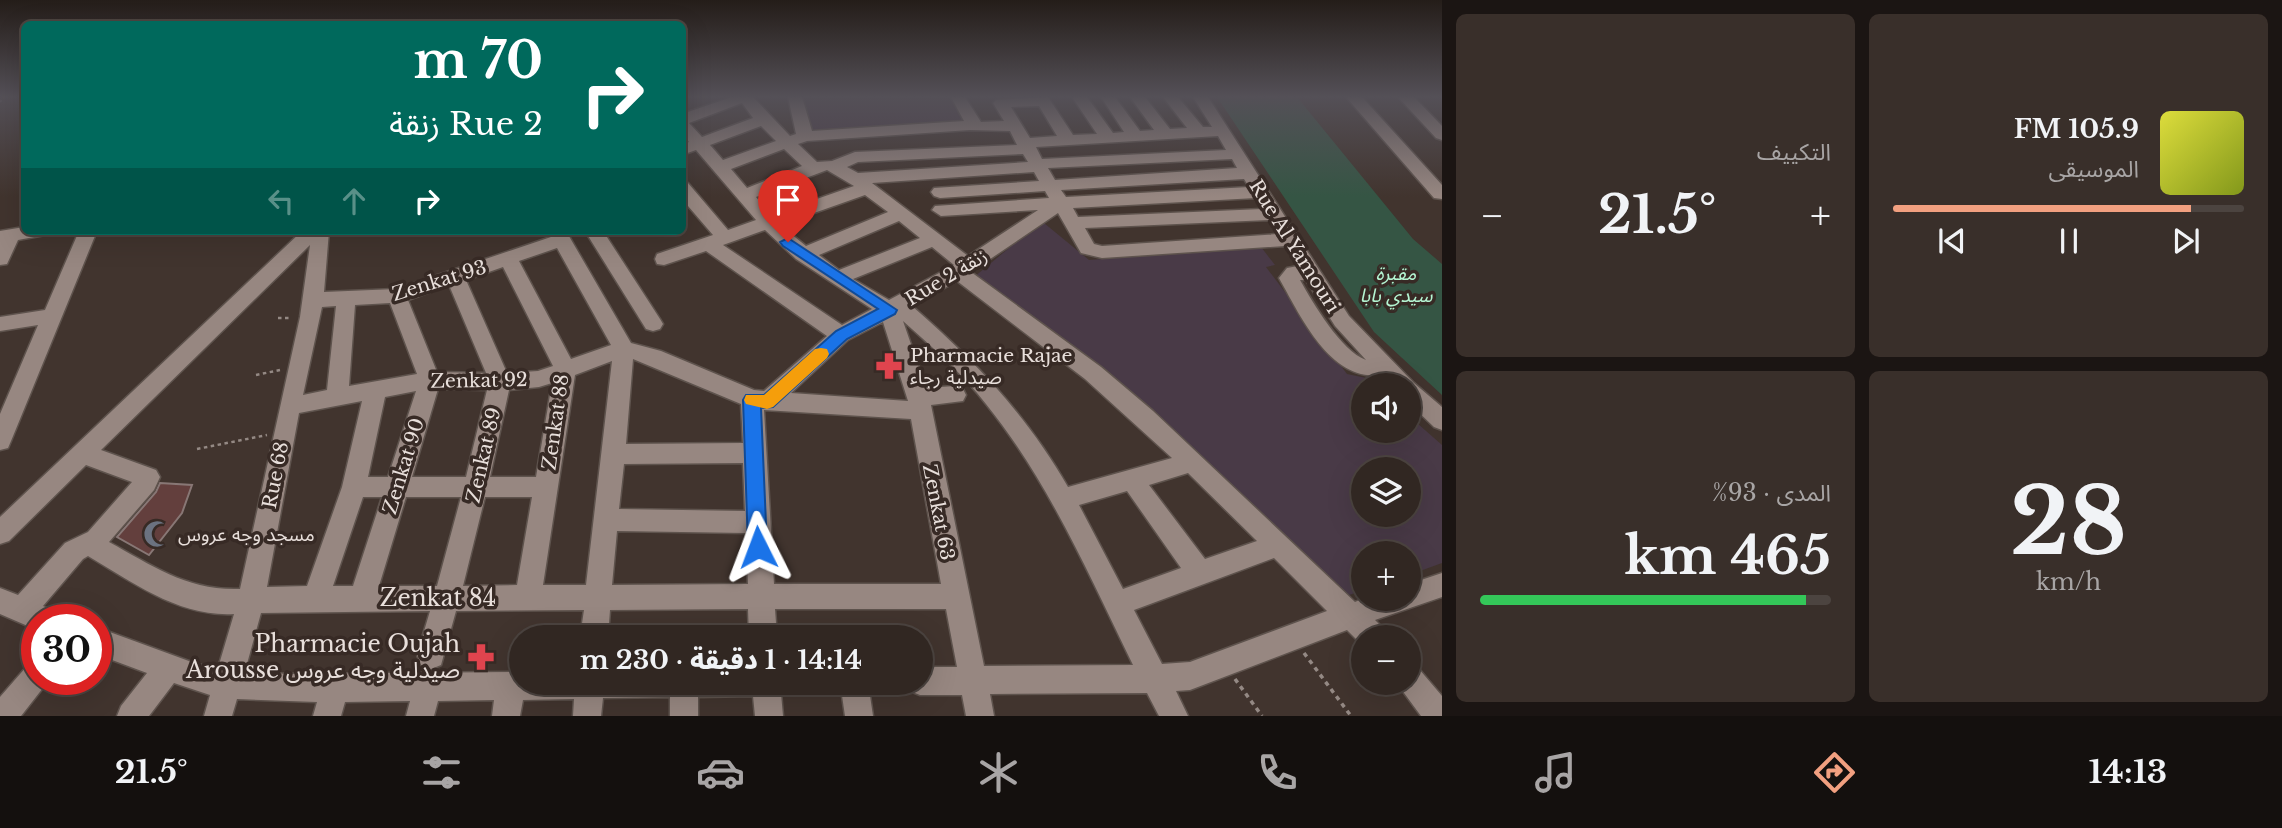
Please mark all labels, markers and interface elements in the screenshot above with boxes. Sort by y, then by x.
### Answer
text: 70 m [413,30,543,91]
icon: right [567,49,658,140]
text: Rue 2 زنقة [389,104,543,144]
text: 105.9 FM [2014,113,2139,145]
text: التكييف [1757,138,1831,166]
text: الموسيقى [2048,155,2139,183]
pin [758,170,818,242]
street label: Rue Al Yamouri [1244,175,1345,317]
icon: arrive [769,181,807,219]
icon: left [262,182,300,220]
icon: ahead [335,182,373,220]
icon: right [408,182,446,220]
text: 21.5° [1598,183,1716,247]
text: − [1480,192,1504,239]
text: + [1810,192,1831,239]
icon: previous [1933,222,1971,260]
icon: pause [2050,222,2088,260]
icon: next [2167,222,2205,260]
street label: Rue 2 زنقة [901,244,991,311]
street label: Zenkat 93 [389,255,489,306]
park label: مقبرة سيدي بابا [1359,262,1434,310]
place label: Pharmacie Rajae صيدلية رجاء [910,344,1072,389]
pharmacy icon: Pharmacie Rajae صيدلية رجاء [874,351,904,381]
street label: Zenkat 92 [430,368,528,393]
street label: Zenkat 88 [537,373,574,471]
map controls [1351,373,1421,695]
button: sound [1351,373,1421,443]
street label: Zenkat 89 [461,405,506,505]
street label: Zenkat 90 [378,415,429,517]
street label: Rue 68 [258,440,293,511]
button: layers [1351,457,1421,527]
street label: Zenkat 63 [918,462,959,562]
text: 28 [2010,466,2127,579]
text: المدى · 93% [1712,479,1831,507]
position arrow [721,510,795,584]
mosque icon: مسجد وجه عروس [142,519,172,549]
place label: مسجد وجه عروس [178,523,315,546]
text: 465 km [1625,524,1831,588]
button: + [1351,541,1421,611]
text: km/h [2036,568,2101,596]
street label: Zenkat 84 [380,584,496,612]
speed limit sign: 30 [21,604,112,695]
button: − [1351,625,1421,695]
place label: Pharmacie Oujah Arousse صيدلية وجه عروس [185,630,460,684]
pharmacy icon: Pharmacie Oujah Arousse صيدلية وجه عروس [466,642,496,672]
text: 14:14 · 1 دقيقة · 230 m [580,644,862,676]
icon: filters [417,748,466,797]
icon: car [696,748,745,797]
icon: climate [974,748,1023,797]
icon: phone [1253,748,1302,797]
icon: music [1531,748,1580,797]
icon: directions [1810,748,1859,797]
text: 21.5° [115,752,188,792]
text: 14:13 [2089,752,2167,792]

